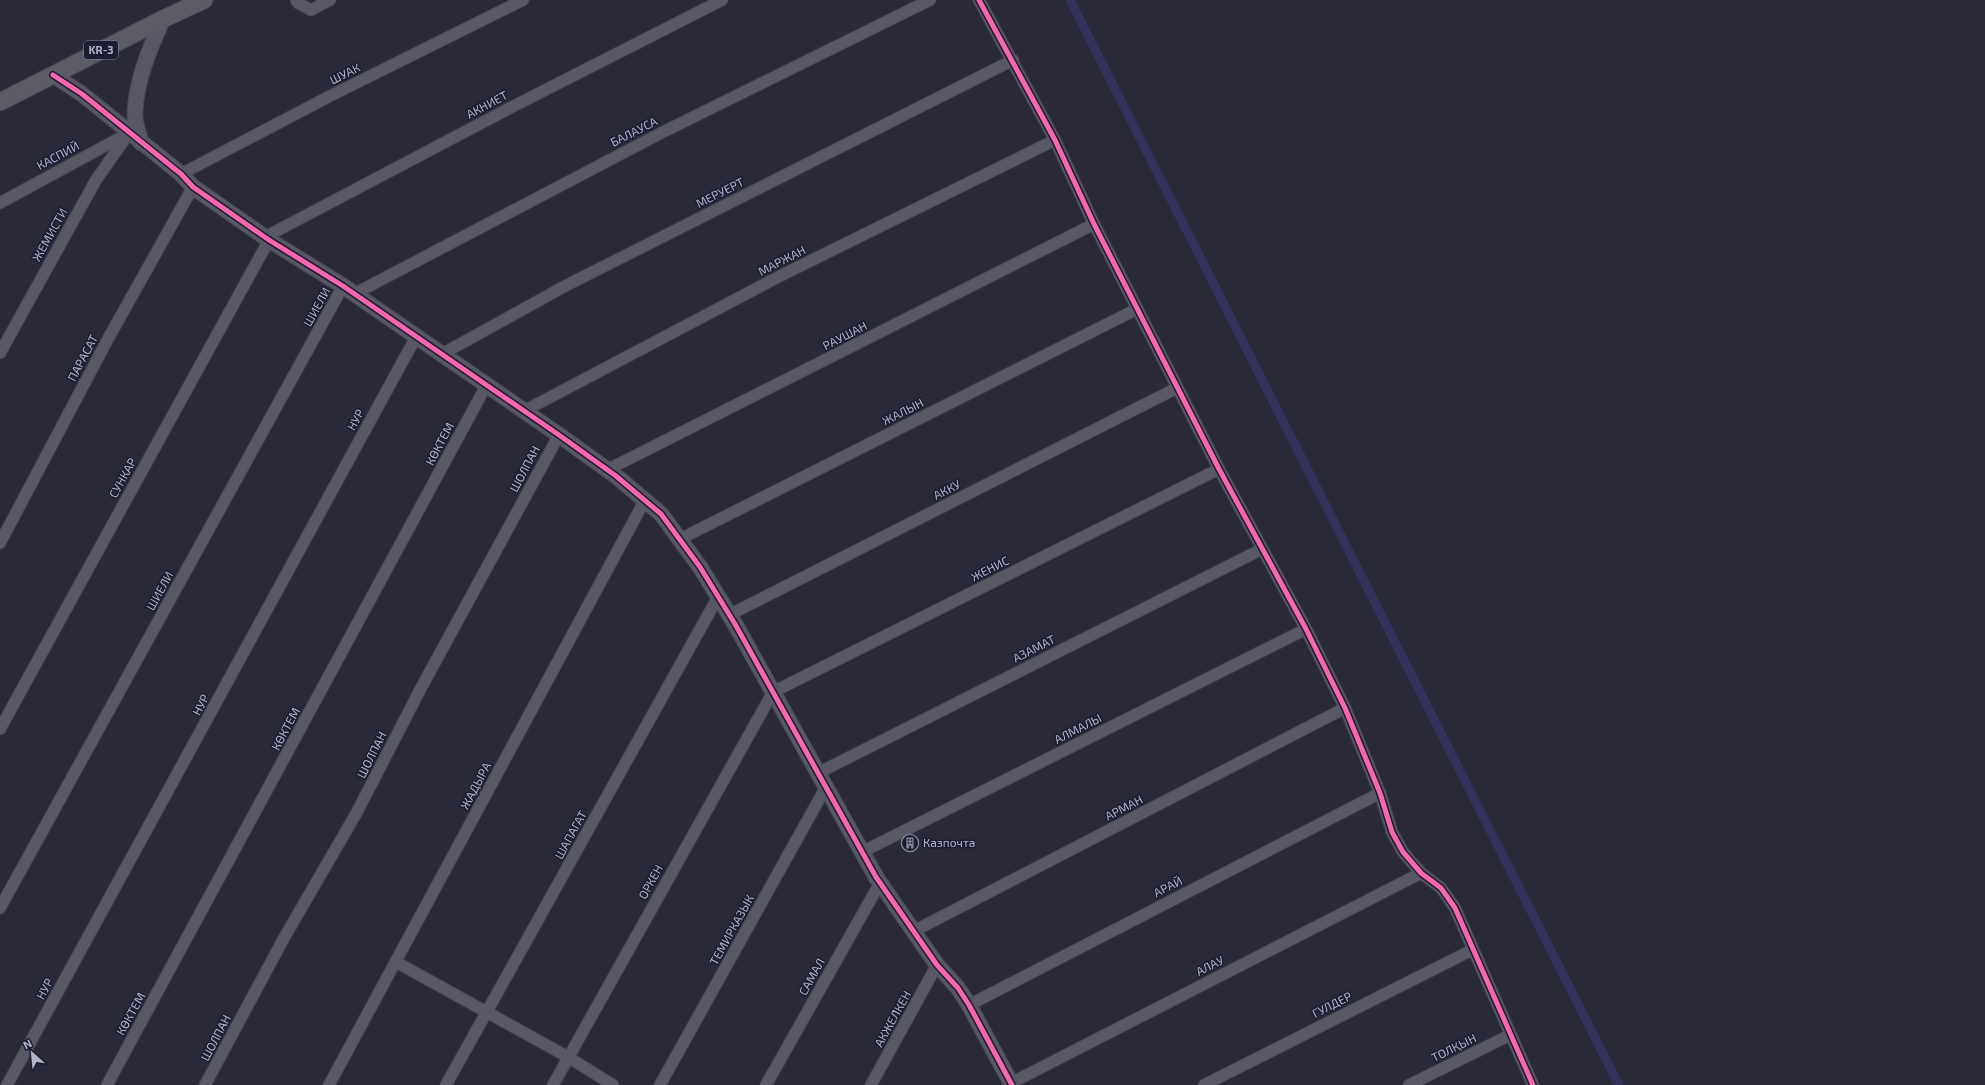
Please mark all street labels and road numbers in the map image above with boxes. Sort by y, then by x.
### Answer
road number: KR-3 [84,41,118,59]
street label: ШУАК [327,60,362,86]
street label: АКНИЕТ [464,87,510,121]
street label: БАЛАУСА [608,113,660,149]
street label: КАСПИЙ [34,138,81,172]
street label: МЕРУЕРТ [693,174,746,210]
street label: ЖЕМИСТИ [29,206,69,264]
street label: МАРЖАН [755,242,808,278]
street label: ШИЕЛИ [300,285,332,328]
street label: РАУШАН [820,318,869,352]
street label: ПАРАСАТ [64,332,100,383]
street label: ЖАЛЫН [880,395,925,427]
street label: НУР [344,407,367,432]
street label: КӨКТЕМ [422,420,456,467]
street label: ШОЛПАН [506,443,542,494]
street label: СУНКАР [105,455,139,500]
street label: АККУ [931,476,963,502]
street label: ЖЕНИС [968,553,1011,584]
street label: ШИЕЛИ [143,569,175,612]
street label: АЗАМАТ [1010,631,1057,665]
street label: НУР [189,692,211,717]
street label: КӨКТЕМ [268,705,302,752]
street label: АЛМАЛЫ [1052,710,1104,746]
street label: ШОЛПАН [353,729,389,780]
street label: ЖАДЫРА [457,759,494,811]
street label: АРМАН [1102,792,1145,823]
street label: ШАПАГАТ [551,808,589,861]
street label: ОРКЕН [635,862,665,901]
street label: АРАЙ [1151,873,1184,899]
street label: ТЕМИРКАЗЫК [706,892,756,967]
street label: АЛАУ [1193,952,1226,978]
street label: САМАЛ [795,956,827,997]
street label: НУР [33,976,56,1001]
street label: АКЖЕЛКЕН [871,988,913,1049]
street label: ГУЛДЕР [1309,988,1354,1020]
street label: КӨКТЕМ [113,990,148,1037]
street label: ШОЛПАН [197,1012,233,1063]
street label: ТОЛҚЫН [1429,1030,1478,1064]

